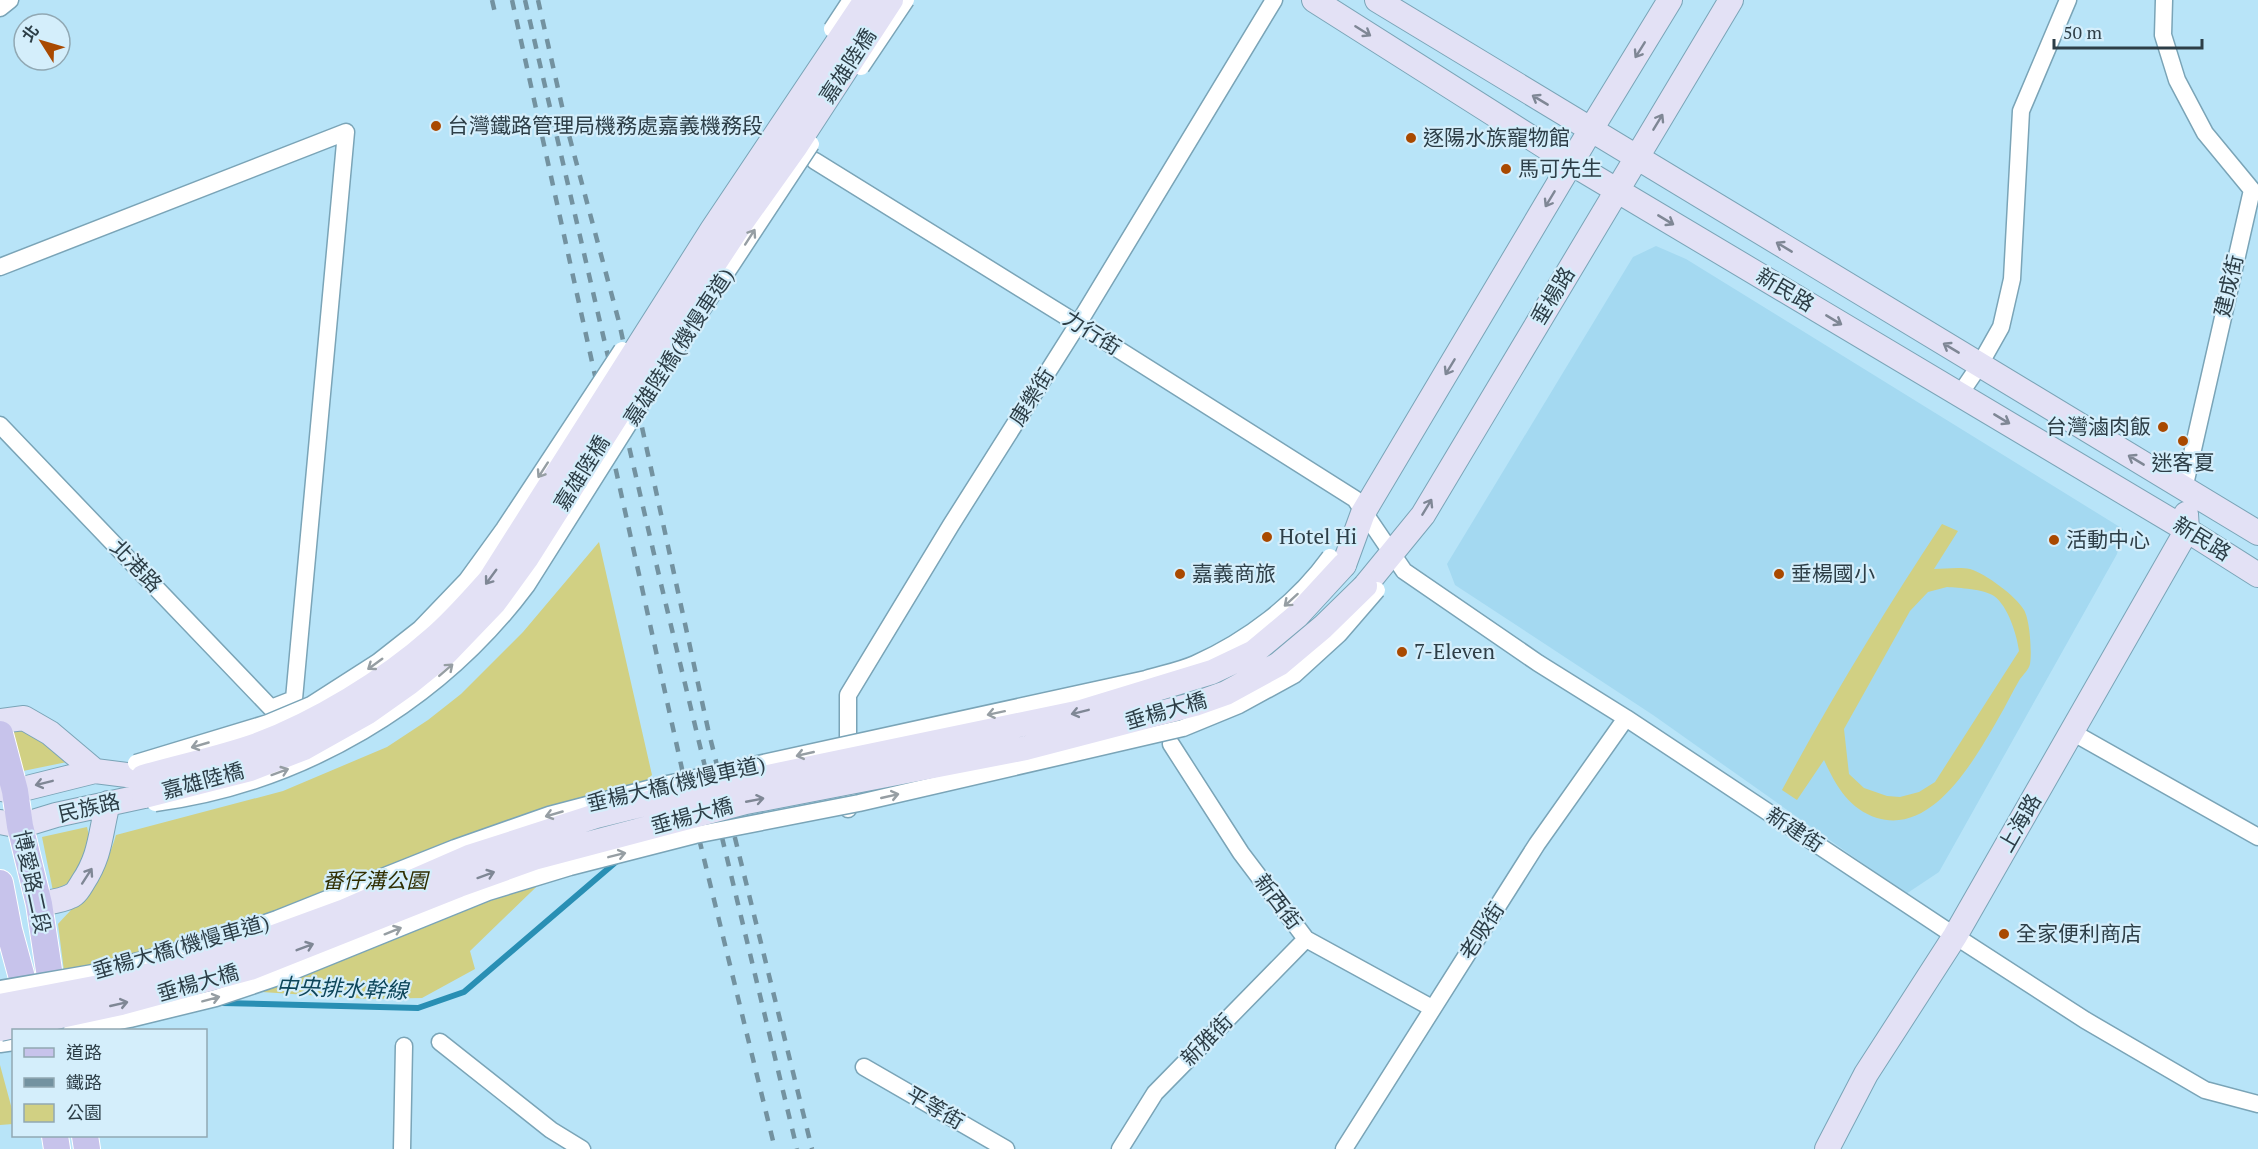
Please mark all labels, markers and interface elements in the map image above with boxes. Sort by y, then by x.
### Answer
north arrow [12,12,72,72]
scale bar [2054,12,2202,50]
text: 北 [16,20,44,46]
text: 50 m [2063,20,2103,44]
street label: 嘉雄陸橋 [813,23,882,108]
one-way arrow [1355,25,1372,38]
one-way arrow [1633,41,1645,58]
one-way arrow [1532,93,1549,105]
place label: 台灣鐵路管理局機務處嘉義機務段 [448,111,763,139]
one-way arrow [1652,114,1664,131]
marker: 台灣鐵路管理局機務處嘉義機務段 [429,119,443,133]
place label: 逐陽水族寵物館 [1423,123,1570,151]
marker: 逐陽水族寵物館 [1404,131,1418,145]
place label: 馬可先生 [1518,154,1602,182]
marker: 馬可先生 [1499,162,1513,176]
one-way arrow [1543,190,1555,207]
one-way arrow [1657,215,1675,226]
one-way arrow [744,230,756,246]
one-way arrow [1776,241,1793,253]
street label: 建成街 [2207,252,2249,320]
street label: 垂楊路 [1524,261,1580,330]
street label: 新民路 [1751,261,1820,317]
street label: 嘉雄陸橋(機慢車道) [617,262,740,431]
street label: 力行街 [1058,304,1127,361]
one-way arrow [1825,314,1842,326]
one-way arrow [1943,342,1960,354]
one-way arrow [1444,358,1456,375]
street label: 康樂街 [1003,362,1060,431]
place label: 台灣滷肉飯 [2046,412,2151,440]
one-way arrow [1993,414,2010,426]
marker: 台灣滷肉飯 [2156,420,2170,434]
street label: 嘉雄陸橋 [547,429,615,516]
marker: 迷客夏 [2176,434,2190,448]
place label: 迷客夏 [2152,448,2215,476]
one-way arrow [2128,453,2145,465]
one-way arrow [537,462,549,478]
one-way arrow [1422,499,1434,516]
street label: 新民路 [2168,510,2237,567]
place label: Hotel Hi [1279,522,1357,550]
place label: 活動中心 [2066,525,2150,553]
marker: Hotel Hi [1260,530,1274,544]
street label: 北港路 [105,533,169,598]
marker: 活動中心 [2047,533,2061,547]
place label: 嘉義商旅 [1192,559,1276,587]
place label: 垂楊國小 [1791,559,1875,587]
marker: 嘉義商旅 [1173,567,1187,581]
marker: 垂楊國小 [1772,567,1786,581]
one-way arrow [485,569,497,585]
one-way arrow [1284,593,1299,607]
place label: 7-Eleven [1414,637,1496,665]
marker: 7-Eleven [1395,645,1409,659]
one-way arrow [368,658,384,670]
one-way arrow [438,663,453,677]
street label: 垂楊大橋 [1121,685,1210,735]
one-way arrow [1070,707,1089,719]
one-way arrow [987,708,1006,719]
one-way arrow [190,740,209,751]
one-way arrow [796,748,815,760]
street label: 垂楊大橋(機慢車道) [584,751,768,817]
street label: 嘉雄陸橋 [159,756,247,804]
one-way arrow [270,765,289,776]
one-way arrow [35,778,54,790]
street label: 民族路 [55,786,123,828]
street label: 上海路 [1991,788,2047,857]
one-way arrow [880,790,899,801]
street label: 垂楊大橋 [648,793,736,839]
one-way arrow [745,794,764,805]
street label: 新建街 [1762,800,1830,858]
one-way arrow [545,808,564,820]
street label: 博愛路二段 [8,828,58,936]
one-way arrow [608,849,627,861]
park label: 番仔溝公園 [323,866,430,894]
one-way arrow [81,868,93,885]
street label: 新西街 [1249,868,1309,935]
one-way arrow [477,869,495,880]
street label: 老吸街 [1452,896,1510,964]
street label: 垂楊大橋(機慢車道) [90,910,272,984]
place label: 全家便利商店 [2016,919,2142,947]
one-way arrow [383,925,402,936]
marker: 全家便利商店 [1997,927,2011,941]
one-way arrow [295,941,314,952]
street label: 垂楊大橋 [154,959,242,1007]
water label: 中央排水幹線 [276,971,411,1004]
one-way arrow [201,993,220,1004]
one-way arrow [109,997,128,1009]
street label: 新雅街 [1174,1007,1238,1071]
legend [12,1029,207,1137]
text: 道路 [66,1040,102,1064]
text: 鐵路 [66,1070,102,1094]
street label: 平等街 [901,1079,970,1135]
text: 公園 [66,1100,102,1124]

